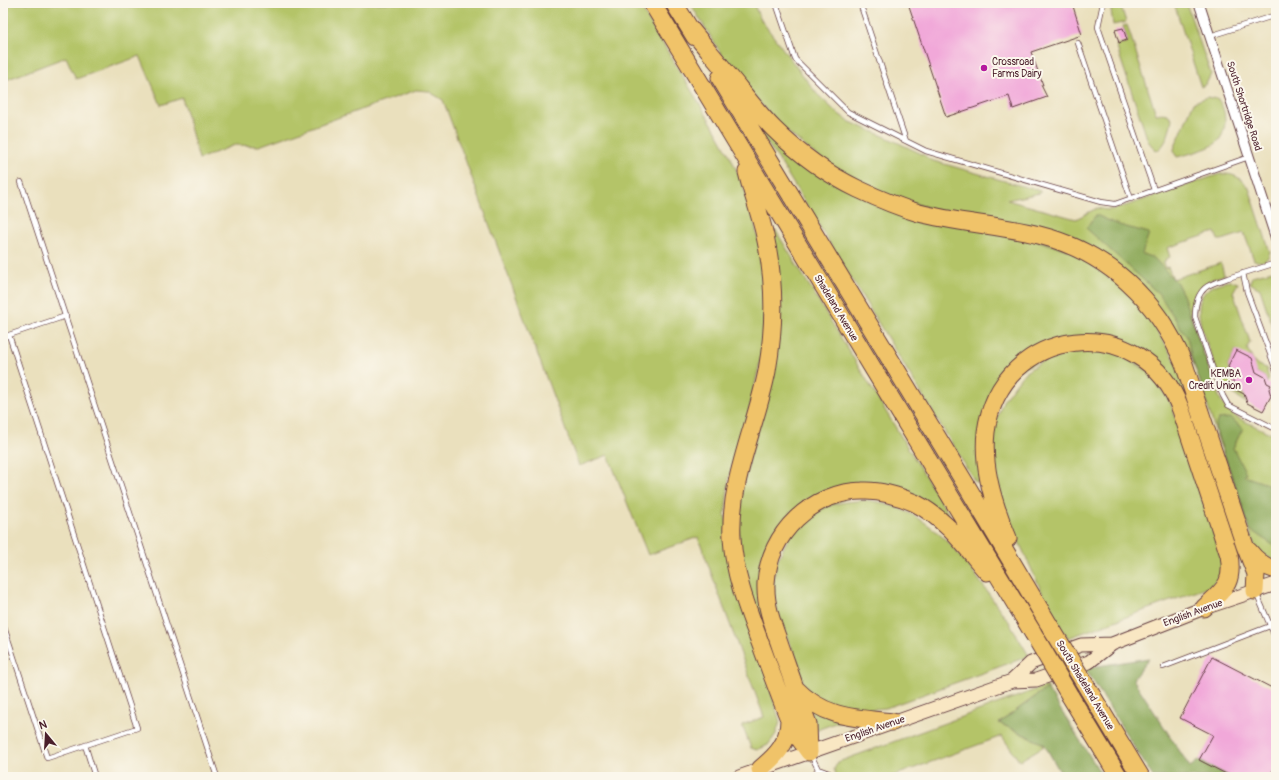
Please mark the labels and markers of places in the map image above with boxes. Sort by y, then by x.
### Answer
place label: Crossroad Farms Dairy [992,56,1042,80]
marker: Crossroad Farms Dairy [979,63,989,73]
place label: KEMBA Credit Union [1189,368,1241,392]
marker: KEMBA Credit Union [1244,375,1254,385]

